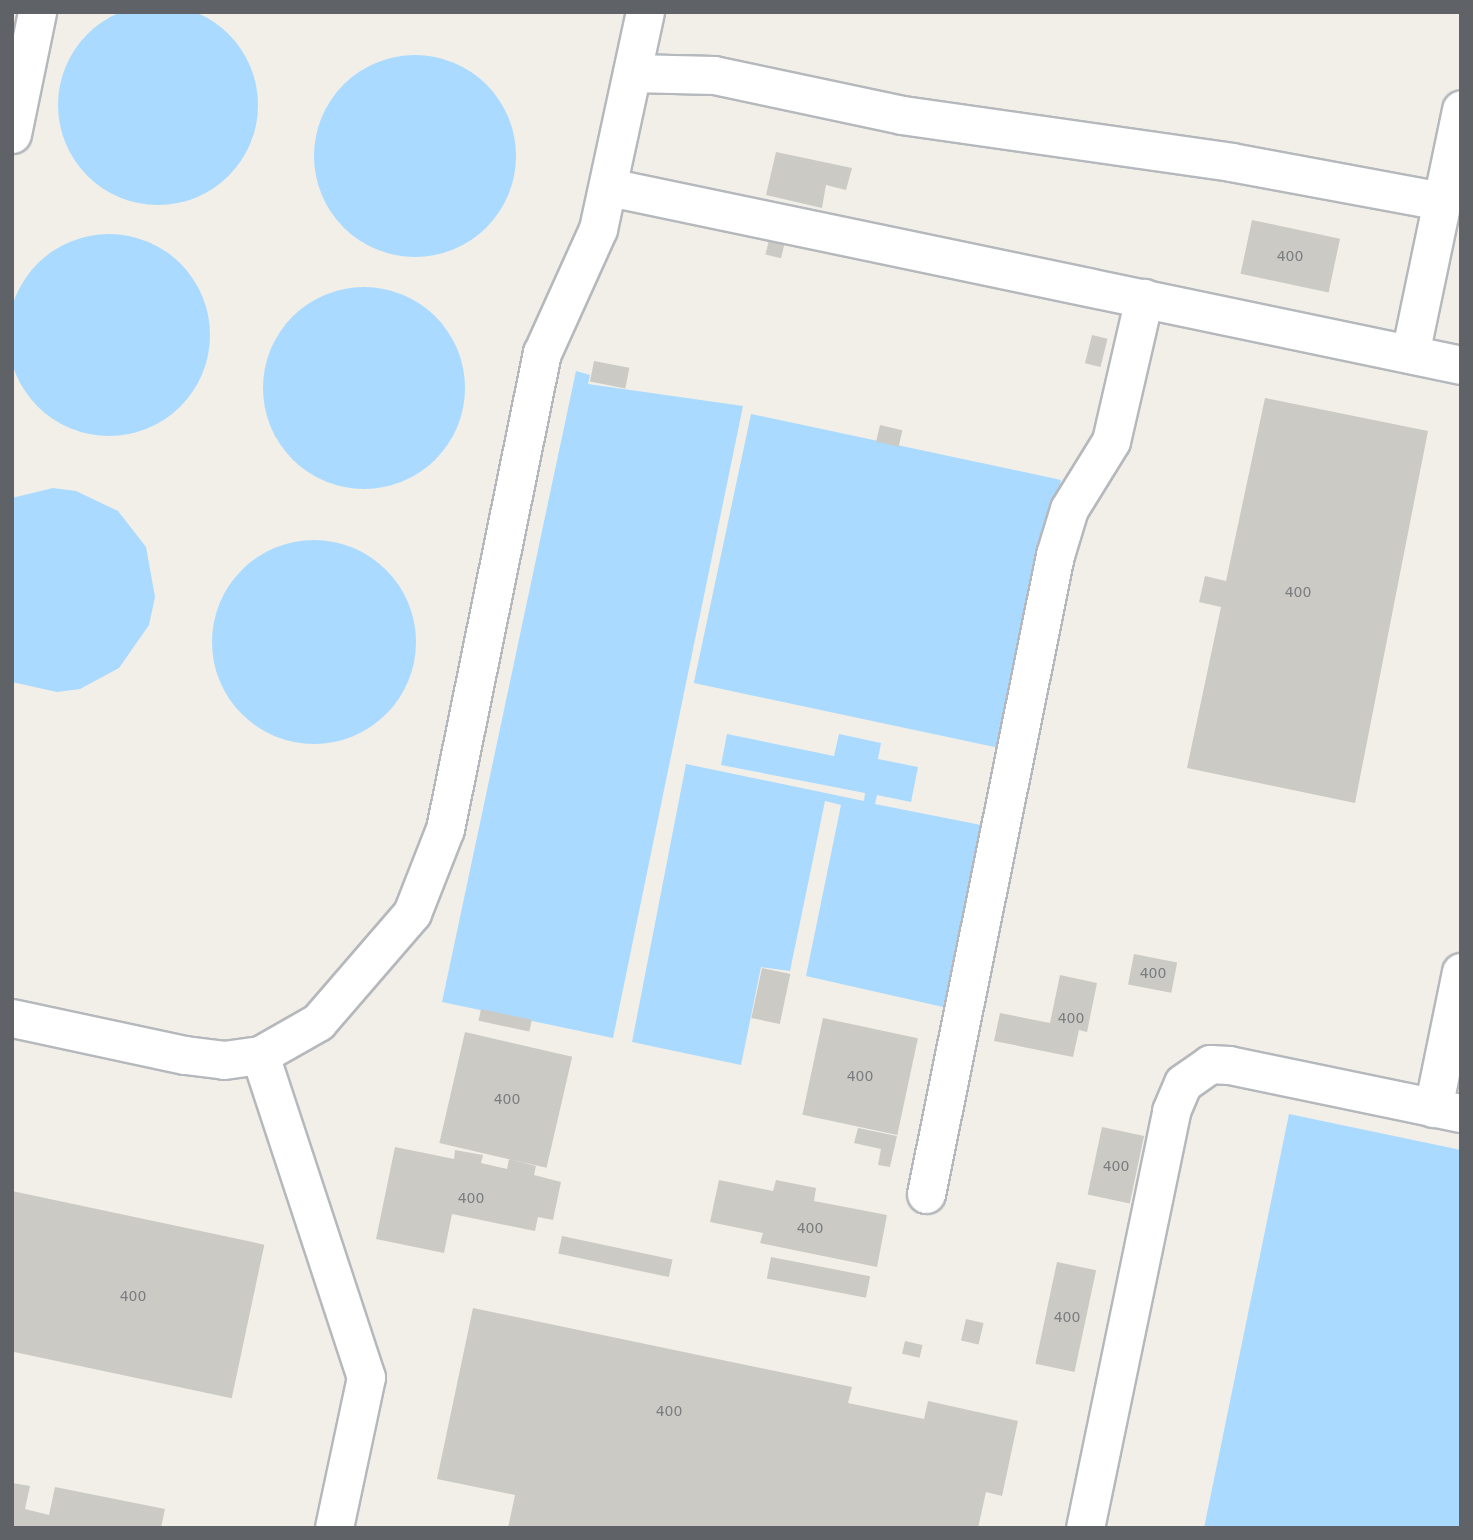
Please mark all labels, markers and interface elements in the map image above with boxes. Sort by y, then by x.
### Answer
house number: 400 [1277,248,1303,264]
house number: 400 [1285,584,1311,600]
house number: 400 [1140,965,1166,981]
house number: 400 [1058,1010,1084,1026]
house number: 400 [847,1068,873,1084]
house number: 400 [494,1091,520,1107]
house number: 400 [1103,1158,1129,1174]
house number: 400 [458,1190,484,1206]
house number: 400 [797,1220,823,1236]
house number: 400 [120,1288,146,1304]
house number: 400 [1054,1309,1080,1325]
house number: 400 [656,1403,682,1419]

